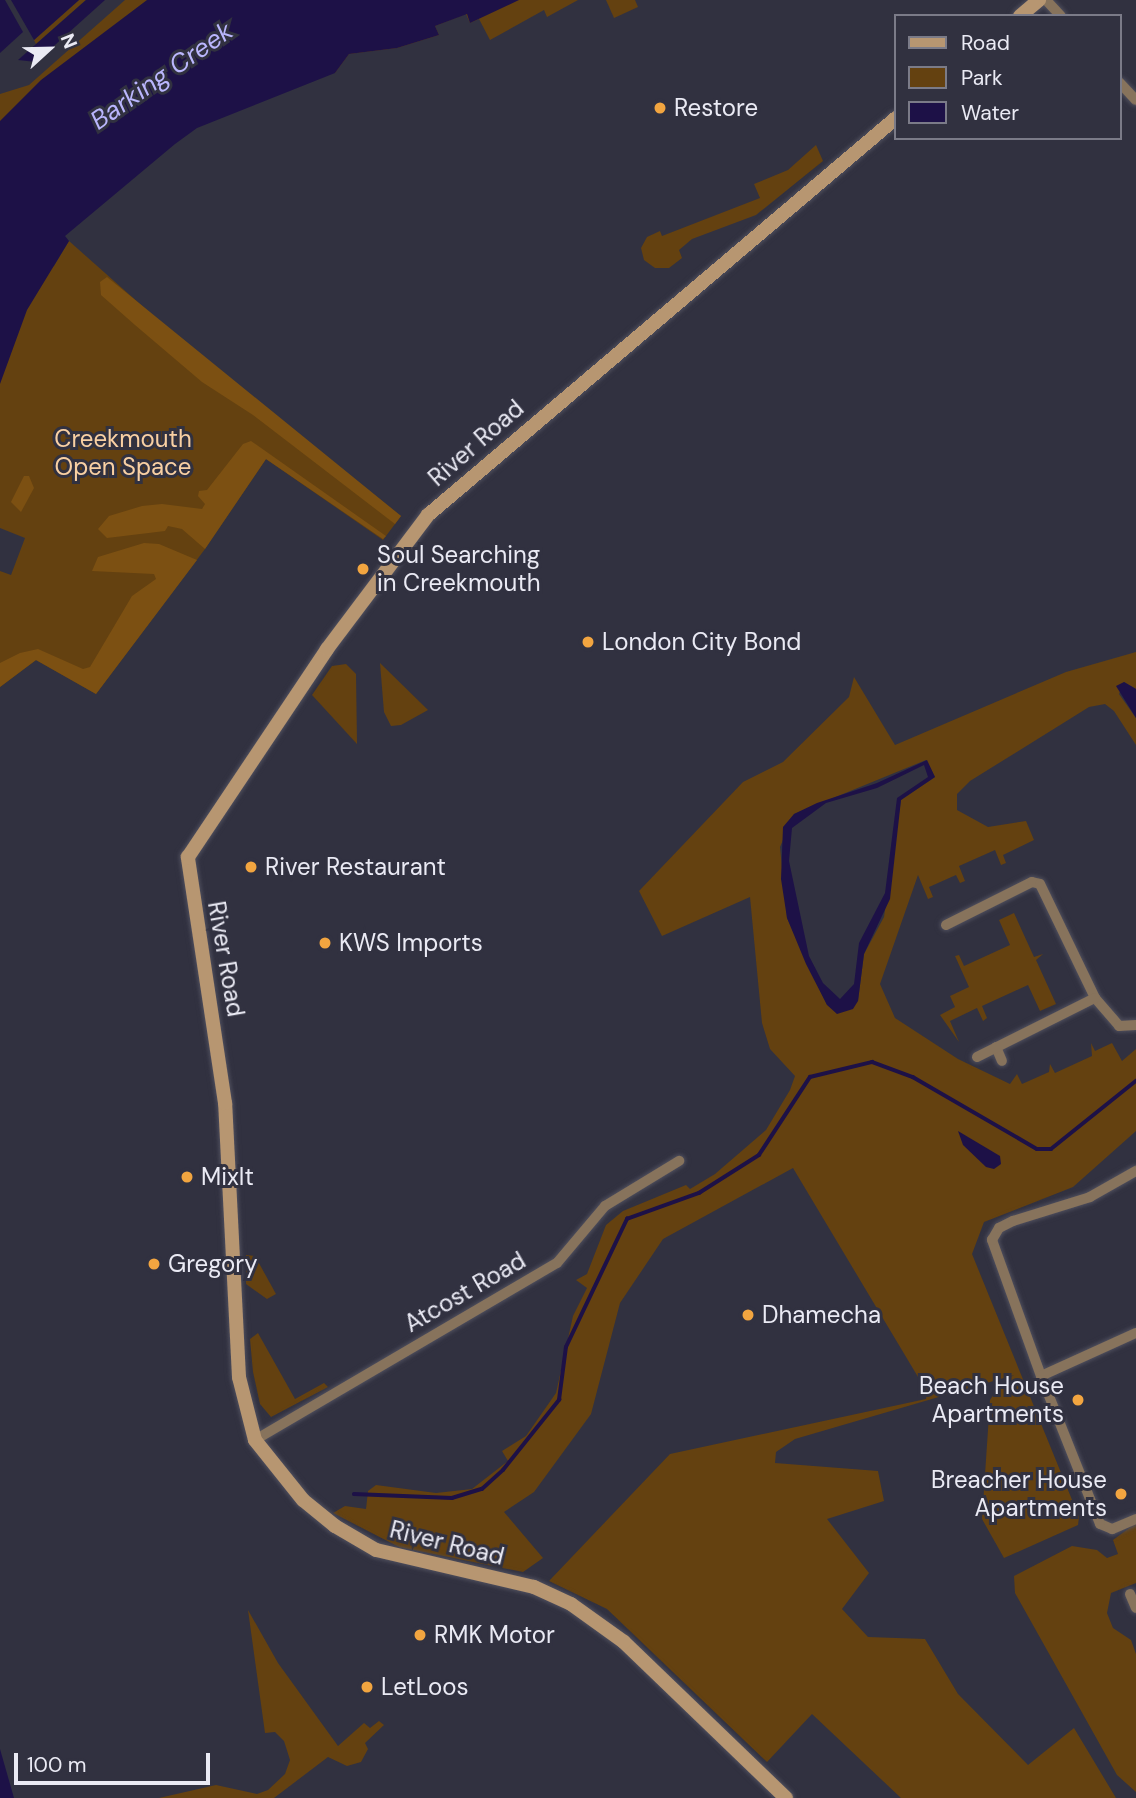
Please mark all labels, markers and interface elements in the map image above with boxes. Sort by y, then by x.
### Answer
north arrow [14,14,84,84]
legend [894,14,1122,140]
water label: Barking Creek [85,15,239,137]
text: Road [961,29,1010,57]
text: N [55,30,83,52]
text: Park [961,64,1002,92]
place label: Restore [674,94,758,122]
text: Water [961,99,1019,127]
marker: Restore [652,100,668,116]
street label: River Road [422,394,530,492]
park label: Creekmouth Open Space [54,425,192,481]
place label: Soul Searching in Creekmouth [377,541,540,597]
marker: Soul Searching in Creekmouth [355,561,371,577]
place label: London City Bond [602,628,801,656]
marker: London City Bond [580,634,596,650]
place label: River Restaurant [265,853,446,881]
marker: River Restaurant [243,859,259,875]
street label: River Road [202,899,250,1019]
place label: KWS Imports [339,929,483,957]
marker: KWS Imports [317,935,333,951]
place label: MixIt [201,1163,254,1191]
marker: MixIt [179,1169,195,1185]
street label: Atcost Road [399,1246,531,1338]
place label: Gregory [168,1250,258,1278]
marker: Gregory [146,1256,162,1272]
place label: Dhamecha [762,1301,881,1329]
marker: Dhamecha [740,1307,756,1323]
place label: Beach House Apartments [919,1372,1064,1428]
marker: Beach House Apartments [1070,1392,1086,1408]
place label: Breacher House Apartments [931,1466,1107,1522]
marker: Breacher House Apartments [1113,1486,1129,1502]
street label: River Road [387,1515,507,1571]
place label: RMK Motor [434,1621,555,1649]
marker: RMK Motor [412,1627,428,1643]
place label: LetLoos [381,1673,468,1701]
marker: LetLoos [359,1679,375,1695]
scale bar [18,1738,214,1782]
text: 100 m [27,1751,87,1779]

